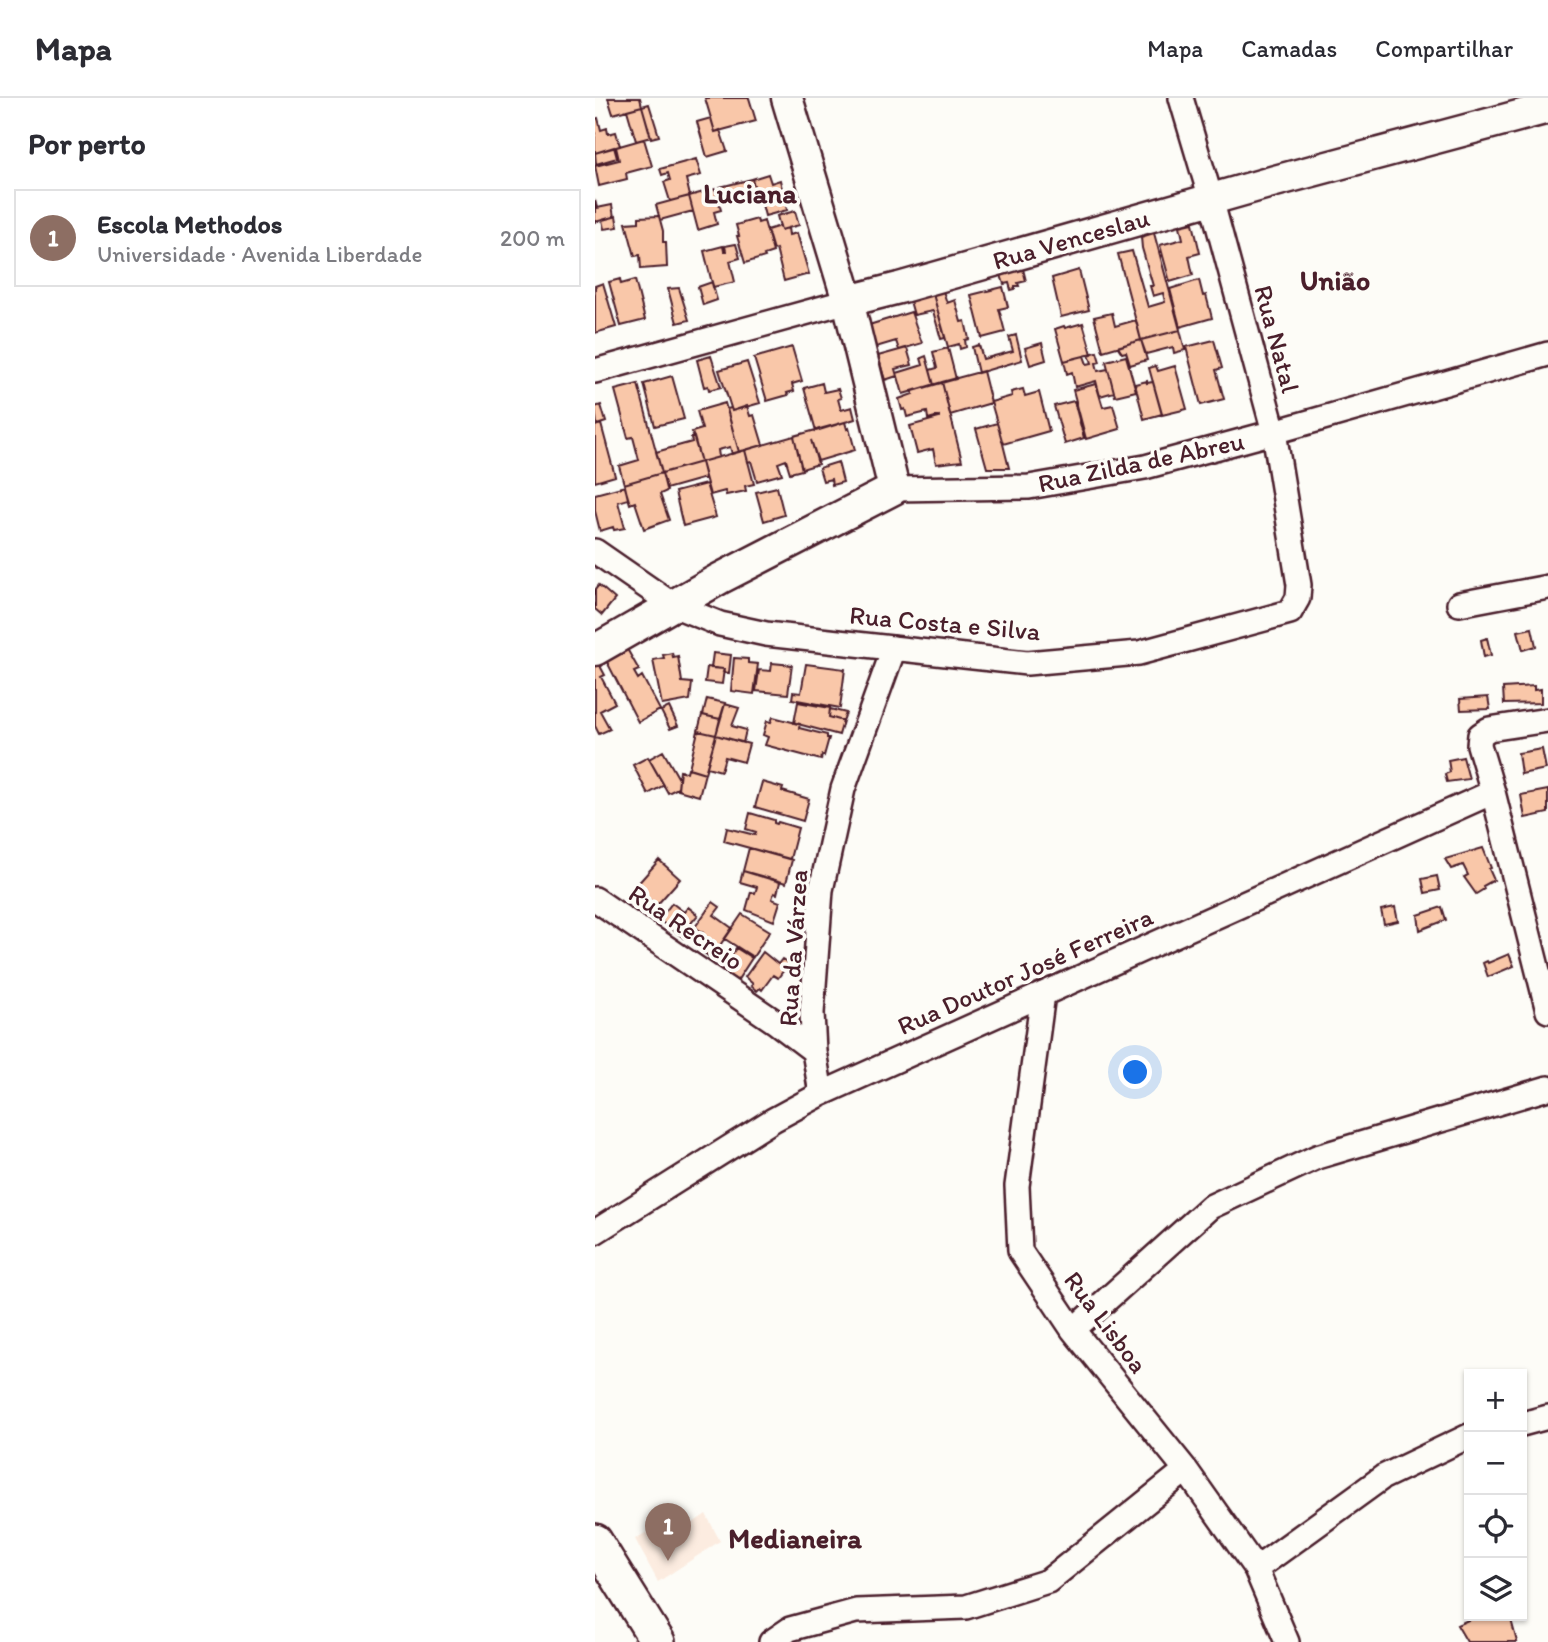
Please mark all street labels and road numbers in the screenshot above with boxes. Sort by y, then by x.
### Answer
street label: Rua Venceslau [989,201,1153,277]
street label: Rua Natal [1247,282,1307,396]
street label: Rua Zilda de Abreu [1035,425,1247,499]
street label: Rua Costa e Silva [848,599,1042,647]
street label: Rua da Várzea [772,868,814,1028]
street label: Rua Recreio [622,877,750,977]
street label: Rua Doutor José Ferreira [892,900,1158,1042]
street label: Rua Lisboa [1057,1265,1155,1380]

